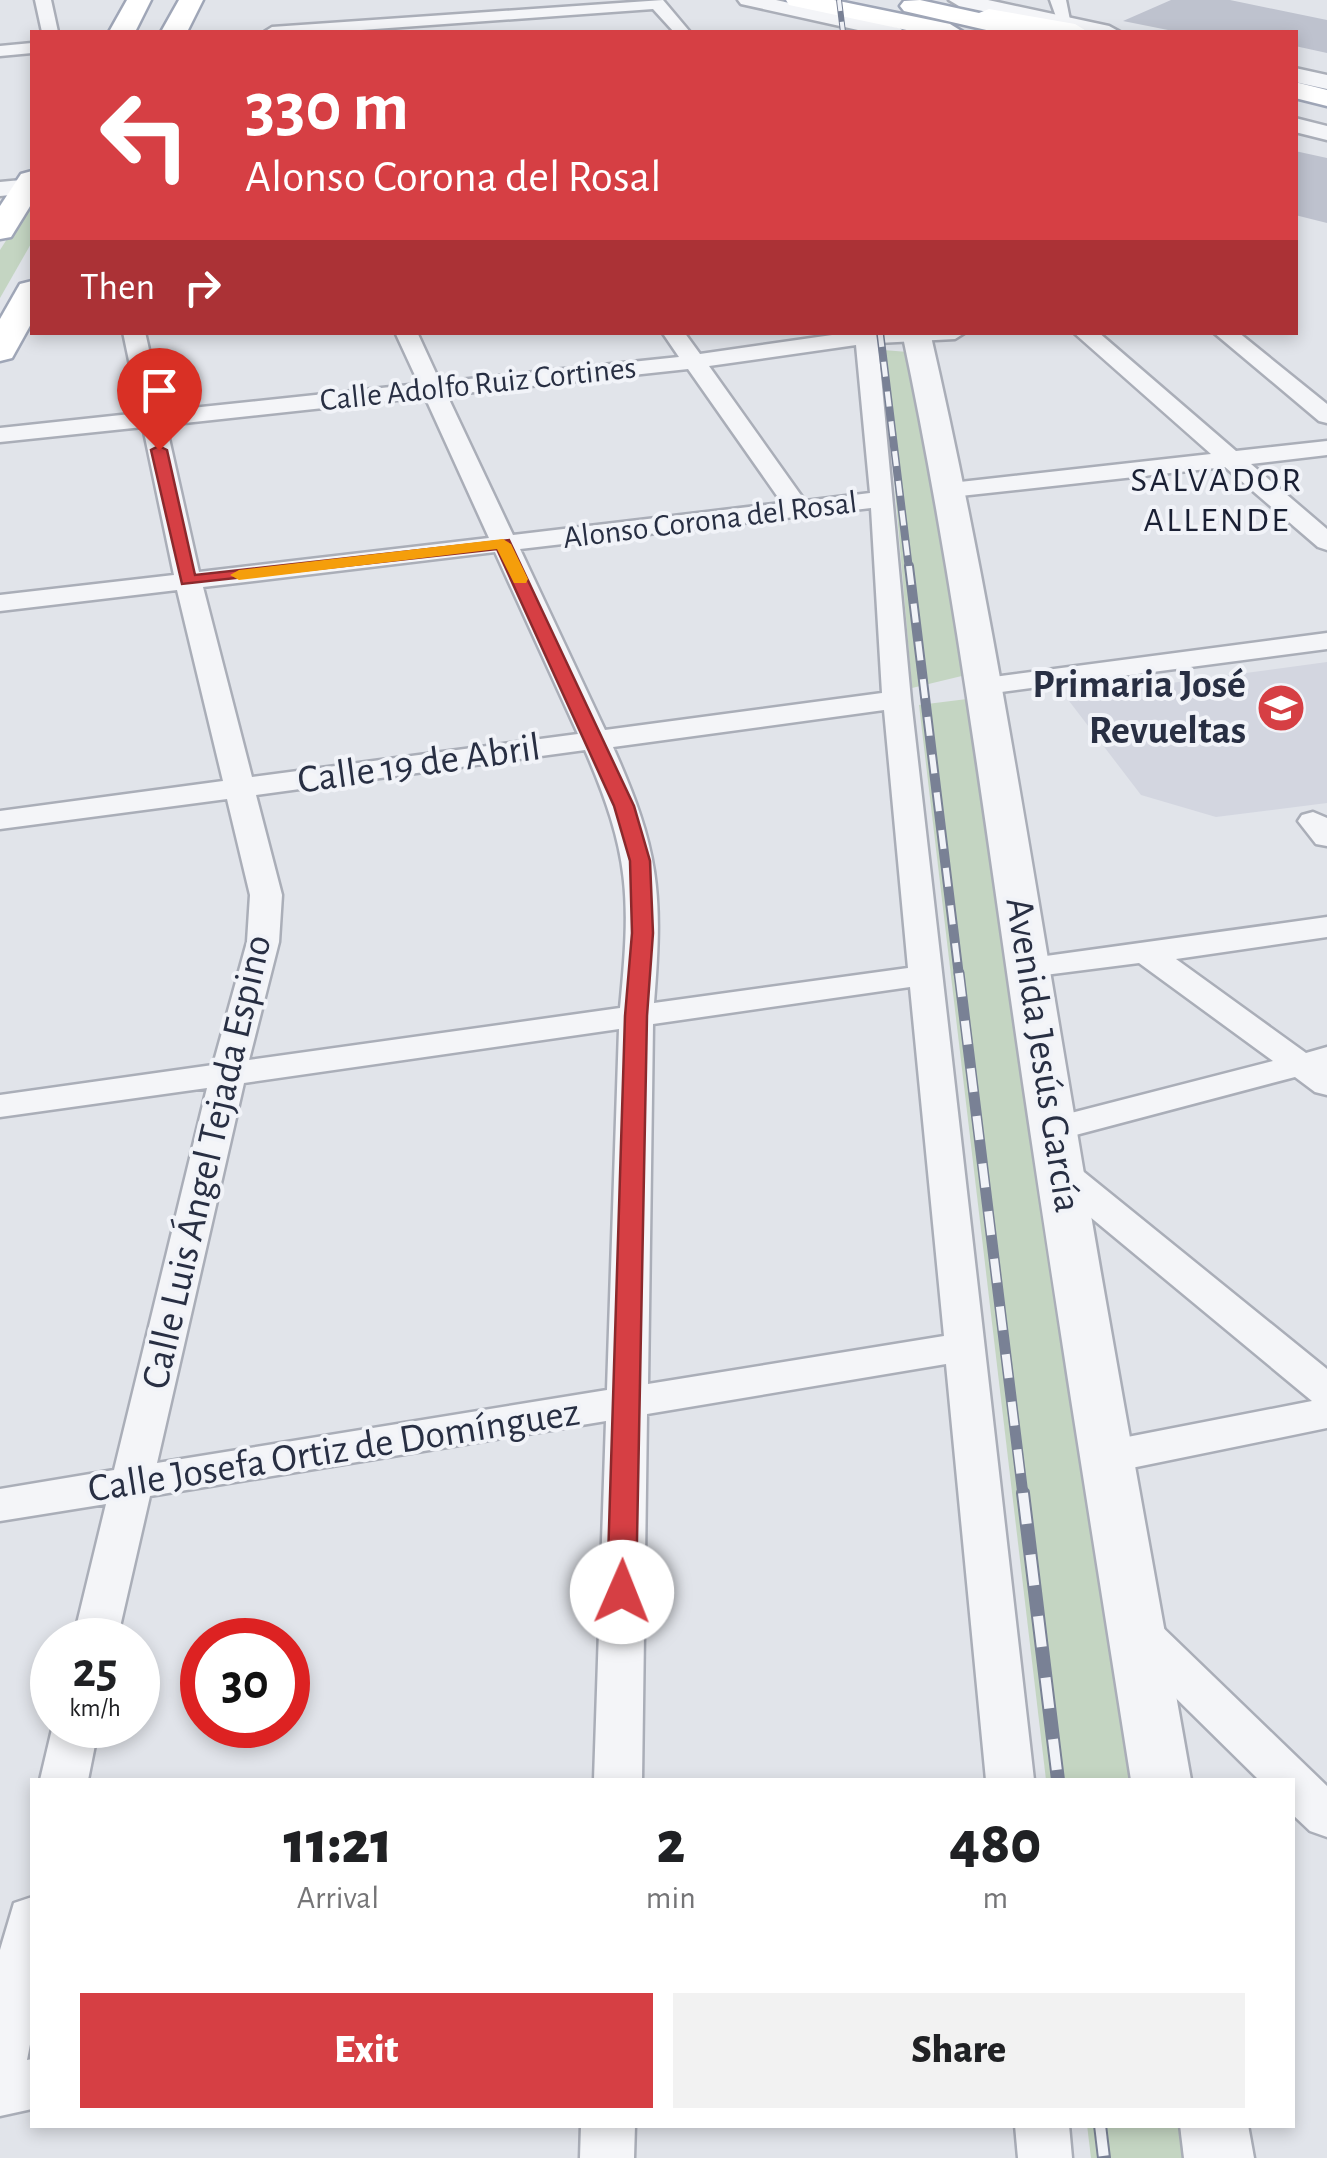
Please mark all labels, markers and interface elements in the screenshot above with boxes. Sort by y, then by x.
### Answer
icon: left [80,70,210,200]
text: 330 m [245,73,409,143]
text: Alonso Corona del Rosal [245,155,661,200]
icon: right [175,260,230,315]
text: Then [80,269,155,307]
pin [117,348,202,451]
street label: Calle Adolfo Ruiz Cortines [318,351,638,417]
icon: arrive [132,363,187,418]
district label: SALVADOR ALLENDE [1130,463,1304,538]
street label: Alonso Corona del Rosal [561,486,859,554]
place label: Primaria José Revueltas [1032,665,1246,751]
school or university icon: Primaria José Revueltas [1255,682,1307,734]
street label: Calle 19 de Abril [295,727,543,801]
street label: Avenida Jesús García [998,895,1088,1215]
street label: Calle Luis Ángel Tejada Espino [131,930,279,1393]
street label: Calle Josefa Ortiz de Domínguez [85,1392,583,1510]
position arrow [570,1540,674,1644]
speed limit sign: 30 [180,1618,310,1748]
text: 25 [72,1646,118,1696]
text: km/h [69,1696,121,1721]
text: 11:21 [284,1814,392,1874]
text: 2 [656,1814,685,1874]
text: 480 [949,1814,1041,1874]
text: Arrival [297,1882,379,1914]
text: min [646,1882,696,1914]
text: m [983,1882,1008,1914]
button: Exit [80,1993,653,2108]
button: Share [673,1993,1245,2108]

